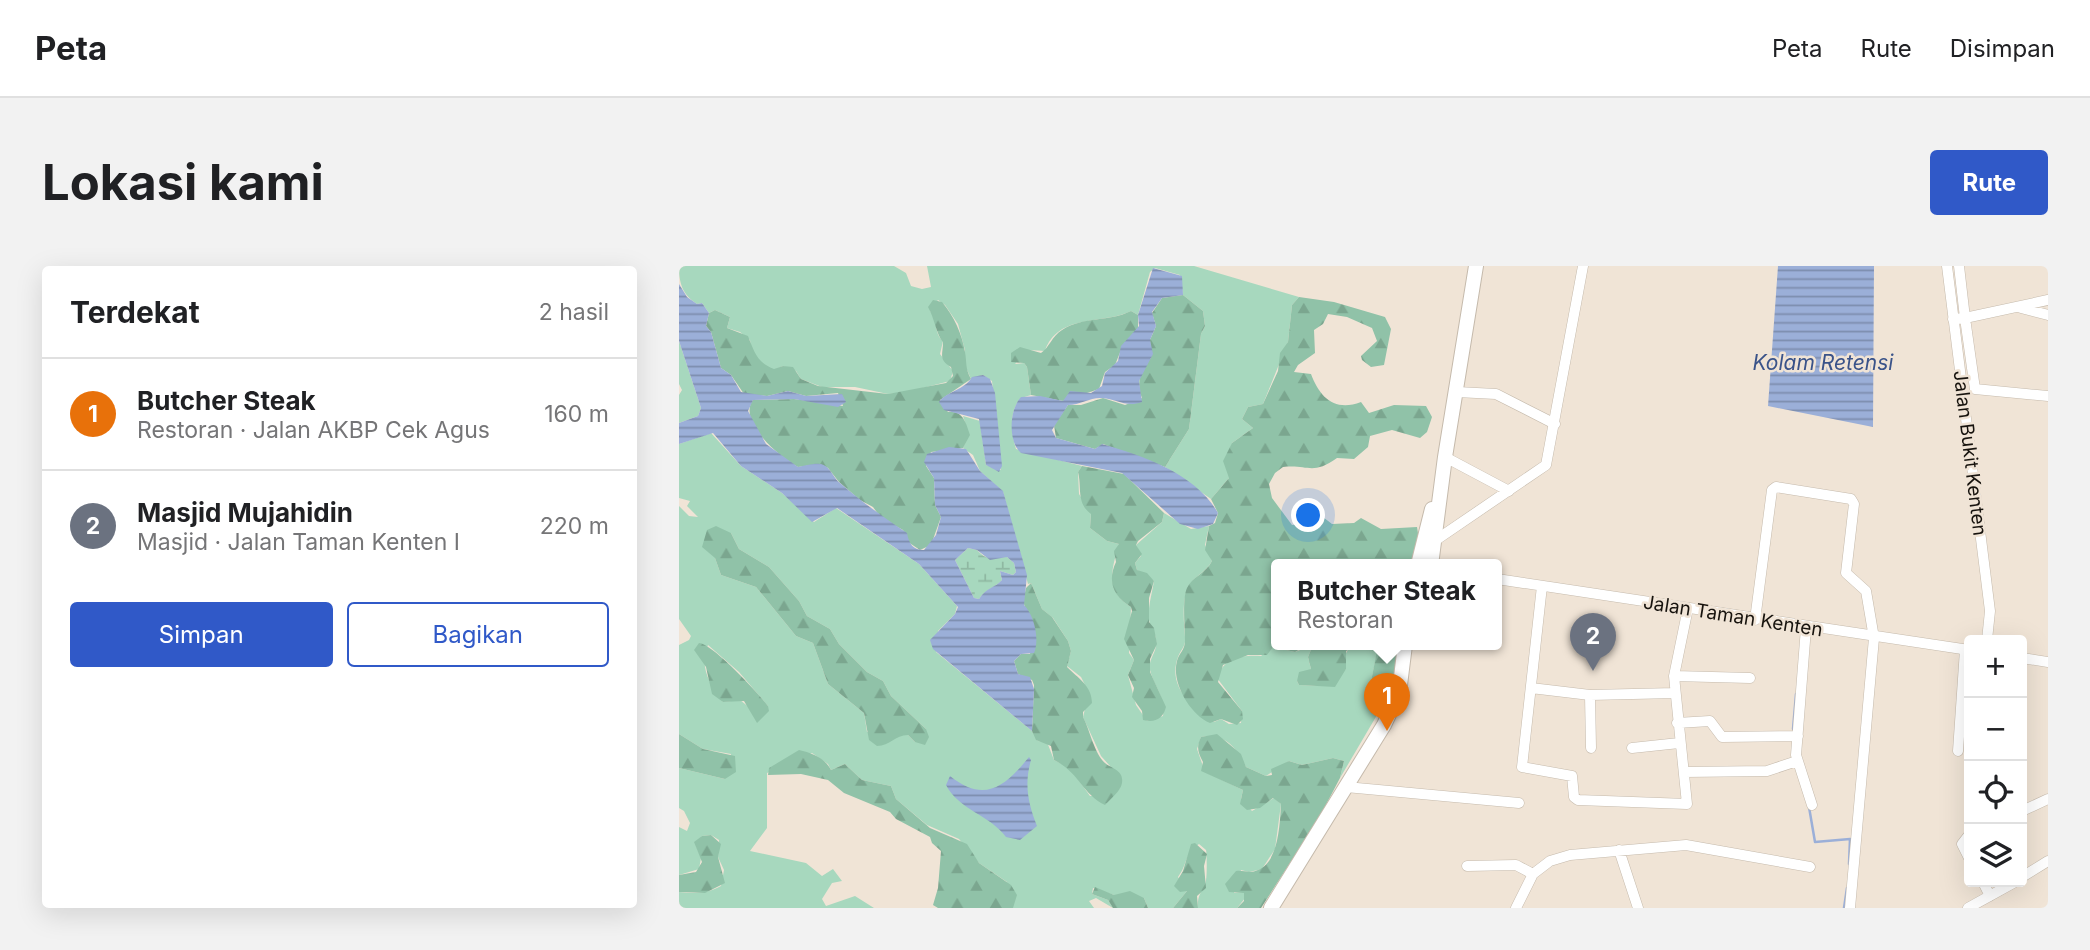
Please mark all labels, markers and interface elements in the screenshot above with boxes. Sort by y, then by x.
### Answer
text: Peta [35,28,107,68]
text: Peta [1772,34,1823,63]
text: Rute [1861,34,1912,63]
text: Disimpan [1950,34,2055,63]
button: Rute [1930,150,2048,215]
text: Lokasi kami [42,153,324,212]
text: Terdekat [70,294,200,330]
text: 2 hasil [539,298,609,326]
water label: Kolam Retensi [1753,350,1894,375]
street label: Jalan Bukit Kenten [1948,369,1992,537]
text: Butcher Steak [137,385,316,416]
text: 1 [88,400,98,428]
text: 160 m [544,400,609,428]
text: Restoran · Jalan AKBP Cek Agus [137,416,490,444]
text: Masjid Mujahidin [137,497,353,528]
your location [1291,498,1325,532]
text: 2 [86,512,100,540]
text: 220 m [540,512,609,540]
text: Masjid · Jalan Taman Kenten I [137,528,460,556]
popup [1271,559,1502,650]
text: Butcher Steak [1297,575,1476,606]
street label: Jalan Taman Kenten [1642,590,1824,642]
button: Simpan [70,602,333,667]
button: Bagikan [347,602,609,667]
text: Restoran [1297,606,1393,634]
pin: 2 [1570,613,1616,671]
map controls [1964,635,2027,887]
button: + [1964,635,2027,698]
pin: 1 [1364,673,1410,731]
button: − [1964,698,2027,761]
button: locate [1964,761,2027,824]
button: layers [1964,824,2027,887]

